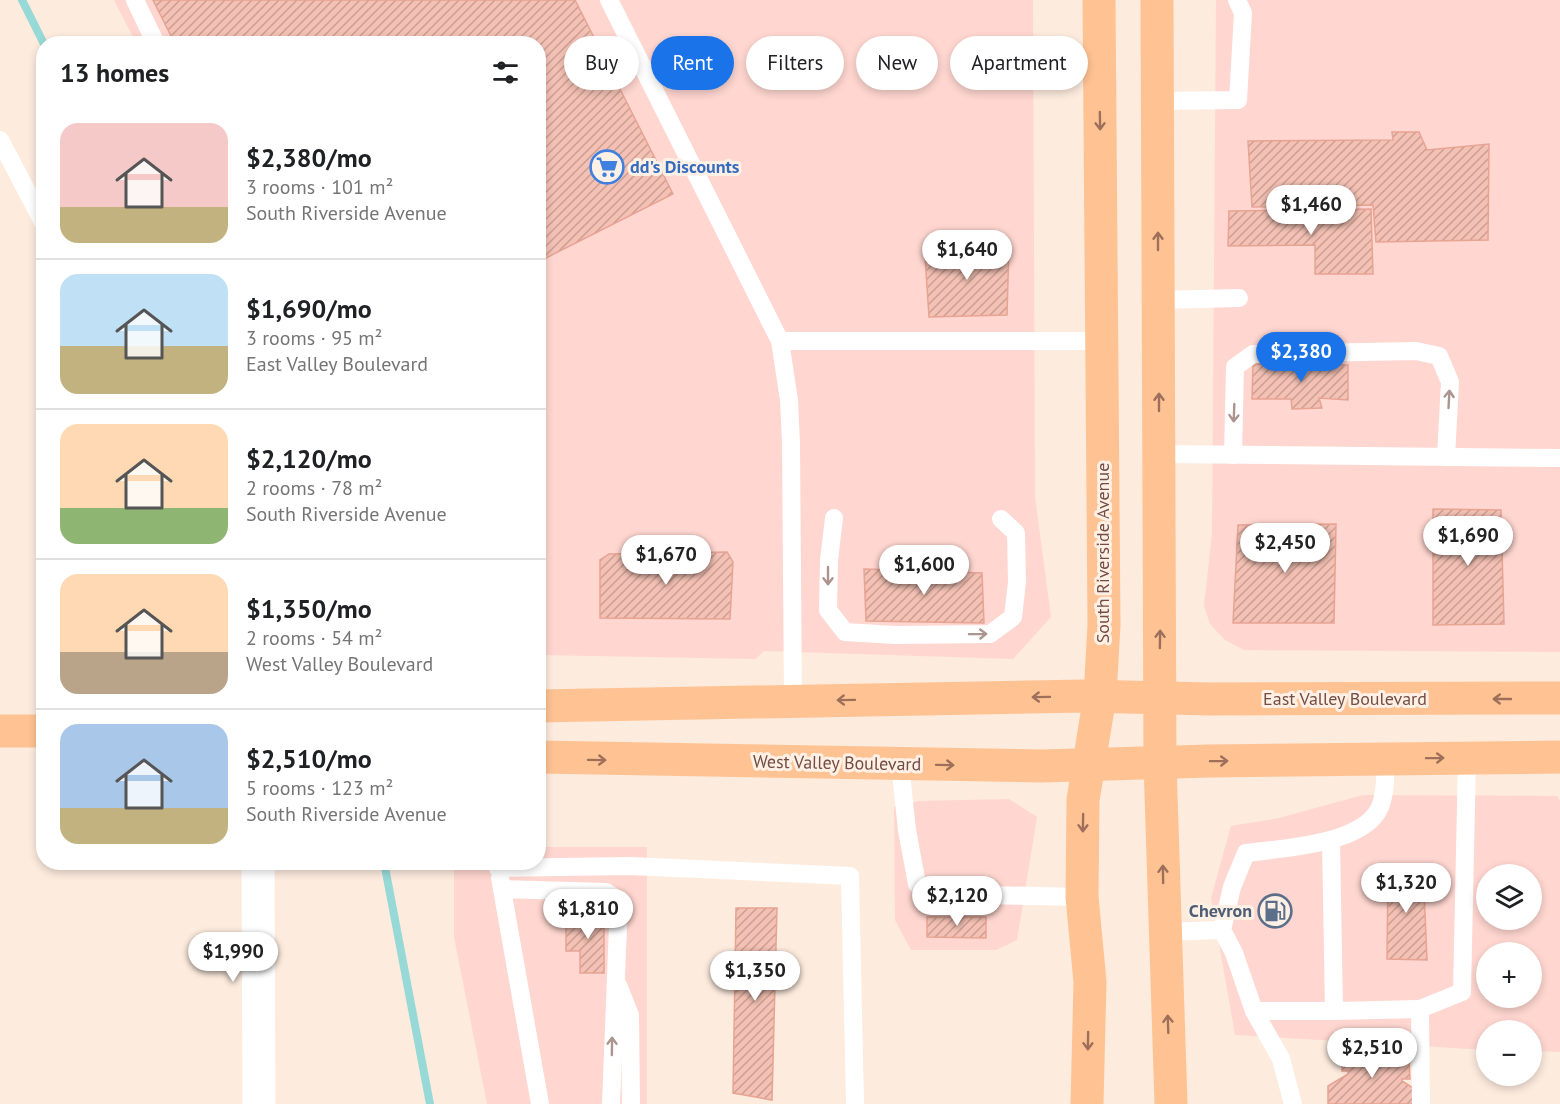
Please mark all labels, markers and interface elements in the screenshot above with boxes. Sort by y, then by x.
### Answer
chip: Buy [564,36,639,90]
chip: Rent [651,36,734,90]
chip: Filters [746,36,844,90]
chip: New [856,36,938,90]
chip: Apartment [950,36,1088,90]
text: 13 homes [60,56,169,89]
icon: filters [489,56,522,89]
one-way arrow [1095,111,1106,131]
text: $2,380/mo [246,141,372,174]
icon: home [108,147,180,219]
supermarket icon: dd's Discounts [589,149,625,185]
place label: dd's Discounts [630,155,740,178]
text: 3 rooms · 101 m² [246,174,393,200]
pin: $1,460 [1262,185,1360,236]
text: $1,460 [1280,191,1342,217]
text: South Riverside Avenue [246,200,447,226]
pin: $1,640 [918,230,1016,281]
one-way arrow [1152,232,1164,252]
text: $1,640 [936,236,998,262]
text: $1,690/mo [246,292,372,325]
icon: home [108,298,180,370]
text: 3 rooms · 95 m² [246,325,382,351]
pin: $2,380 [1252,332,1350,383]
text: $2,380 [1270,338,1332,364]
text: East Valley Boulevard [246,351,428,377]
one-way arrow [1444,389,1455,409]
one-way arrow [1153,393,1165,413]
one-way arrow [1228,403,1240,423]
text: $2,120/mo [246,442,372,475]
icon: home [108,448,180,520]
street label: South Riverside Avenue [1091,463,1114,643]
text: 2 rooms · 78 m² [246,475,382,501]
text: South Riverside Avenue [246,501,447,527]
pin: $1,690 [1419,516,1517,567]
text: $1,690 [1437,522,1499,548]
pin: $2,450 [1236,523,1334,574]
text: $2,450 [1254,529,1316,555]
pin: $1,670 [617,535,715,586]
text: $1,670 [635,541,697,567]
pin: $1,600 [875,545,973,596]
text: $1,600 [893,551,955,577]
one-way arrow [823,565,834,585]
text: $1,350/mo [246,592,372,625]
icon: home [108,598,180,670]
text: 2 rooms · 54 m² [246,625,382,651]
one-way arrow [968,628,988,640]
one-way arrow [1155,630,1166,650]
text: West Valley Boulevard [246,651,433,677]
street label: East Valley Boulevard [1263,687,1427,710]
one-way arrow [1032,691,1052,703]
one-way arrow [1492,693,1512,705]
one-way arrow [837,694,857,706]
text: $2,510/mo [246,742,372,775]
icon: home [108,748,180,820]
street label: West Valley Boulevard [753,750,921,775]
one-way arrow [1424,752,1444,764]
one-way arrow [586,754,606,765]
one-way arrow [1208,755,1228,767]
one-way arrow [934,759,954,771]
text: 5 rooms · 123 m² [246,775,393,801]
text: South Riverside Avenue [246,801,447,827]
one-way arrow [1077,813,1089,833]
pin: $1,320 [1357,863,1455,914]
one-way arrow [1157,864,1169,884]
map controls [1476,864,1542,1086]
button: layers [1476,864,1542,930]
text: $1,320 [1375,869,1437,895]
pin: $2,120 [908,876,1006,927]
text: $2,120 [926,882,988,908]
pin: $1,810 [539,889,637,940]
fuel station icon: Chevron [1257,893,1293,929]
text: $1,810 [557,895,619,921]
place label: Chevron [1189,899,1252,922]
pin: $1,990 [184,932,282,983]
text: $1,990 [202,938,264,964]
button: + [1476,942,1542,1008]
pin: $1,350 [706,951,804,1002]
text: $1,350 [724,957,786,983]
one-way arrow [1162,1015,1173,1035]
button: − [1476,1020,1542,1086]
pin: $2,510 [1323,1028,1421,1079]
one-way arrow [1082,1030,1094,1050]
text: $2,510 [1341,1034,1403,1060]
one-way arrow [606,1036,618,1056]

